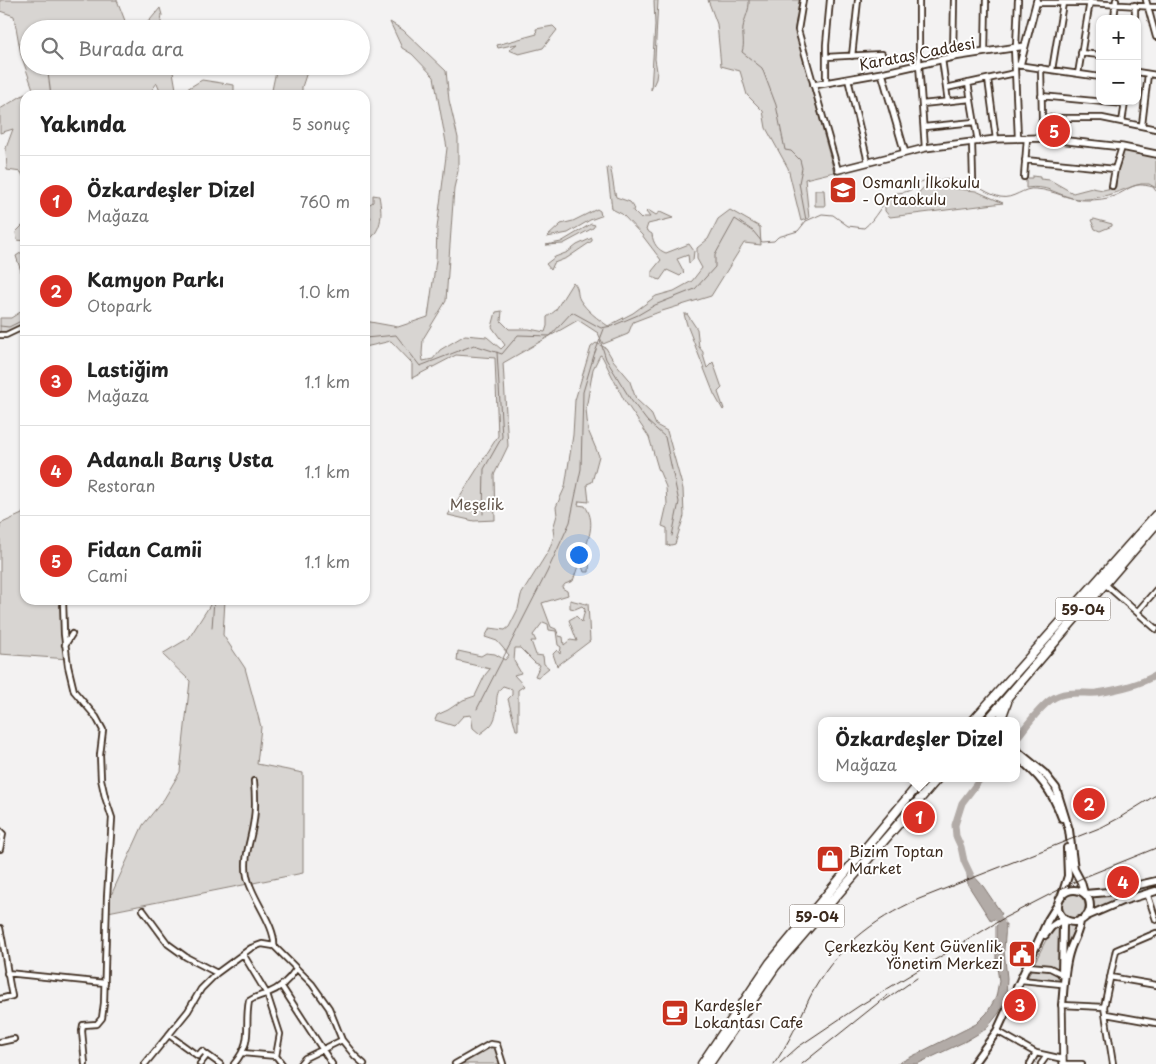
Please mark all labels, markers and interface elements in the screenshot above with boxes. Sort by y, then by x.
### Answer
map controls [1096,15,1141,105]
button: + [1096,15,1141,60]
search box [20,20,370,75]
street label: Karataş Caddesi [857,30,977,76]
icon: search [38,34,66,62]
text: Burada ara [78,34,183,62]
button: − [1096,60,1141,105]
text: Yakında [40,107,126,139]
text: 5 sonuç [291,111,350,135]
pin: 5 [1038,112,1070,150]
place label: Osmanlı İlkokulu - Ortaokulu [862,170,980,210]
text: Özkardeşler Dizel [87,175,255,203]
school or university icon: Osmanlı İlkokulu - Ortaokulu [828,175,858,205]
text: 1 [52,189,60,213]
text: 760 m [300,189,350,213]
text: Mağaza [87,203,149,227]
text: Kamyon Parkı [87,265,224,293]
text: 2 [50,279,62,303]
text: 1.0 km [299,279,350,303]
text: Otopark [87,293,152,317]
text: Lastiğim [87,355,169,383]
text: 3 [51,369,61,393]
text: 1.1 km [304,369,350,393]
text: Mağaza [87,383,149,407]
text: Adanalı Barış Usta [87,445,274,473]
text: 4 [51,459,61,483]
text: 1.1 km [304,459,350,483]
text: Restoran [87,473,155,497]
park label: Meşelik [450,492,505,515]
text: Fidan Camii [87,535,202,563]
your location [566,542,592,568]
text: 5 [51,549,61,573]
text: 1.1 km [304,549,350,573]
text: Cami [87,563,128,587]
road number: 59-04 [1056,598,1110,620]
popup [818,717,1020,782]
text: Özkardeşler Dizel [835,724,1003,752]
text: Mağaza [835,752,897,776]
pin: 2 [1073,785,1105,823]
pin: 1 [903,798,935,836]
place label: Bizim Toptan Market [849,839,944,879]
shop icon: Bizim Toptan Market [815,844,845,874]
pin: 4 [1107,863,1139,901]
road number: 59-04 [790,904,844,928]
place label: Çerkezköy Kent Güvenlik Yönetim Merkezi [824,934,1004,974]
public building icon: Çerkezköy Kent Güvenlik Yönetim Merkezi [1007,939,1037,969]
pin: 3 [1004,986,1036,1024]
place label: Kardeşler Lokantası Cafe [694,993,803,1033]
cafe icon: Kardeşler Lokantası Cafe [660,998,690,1028]

